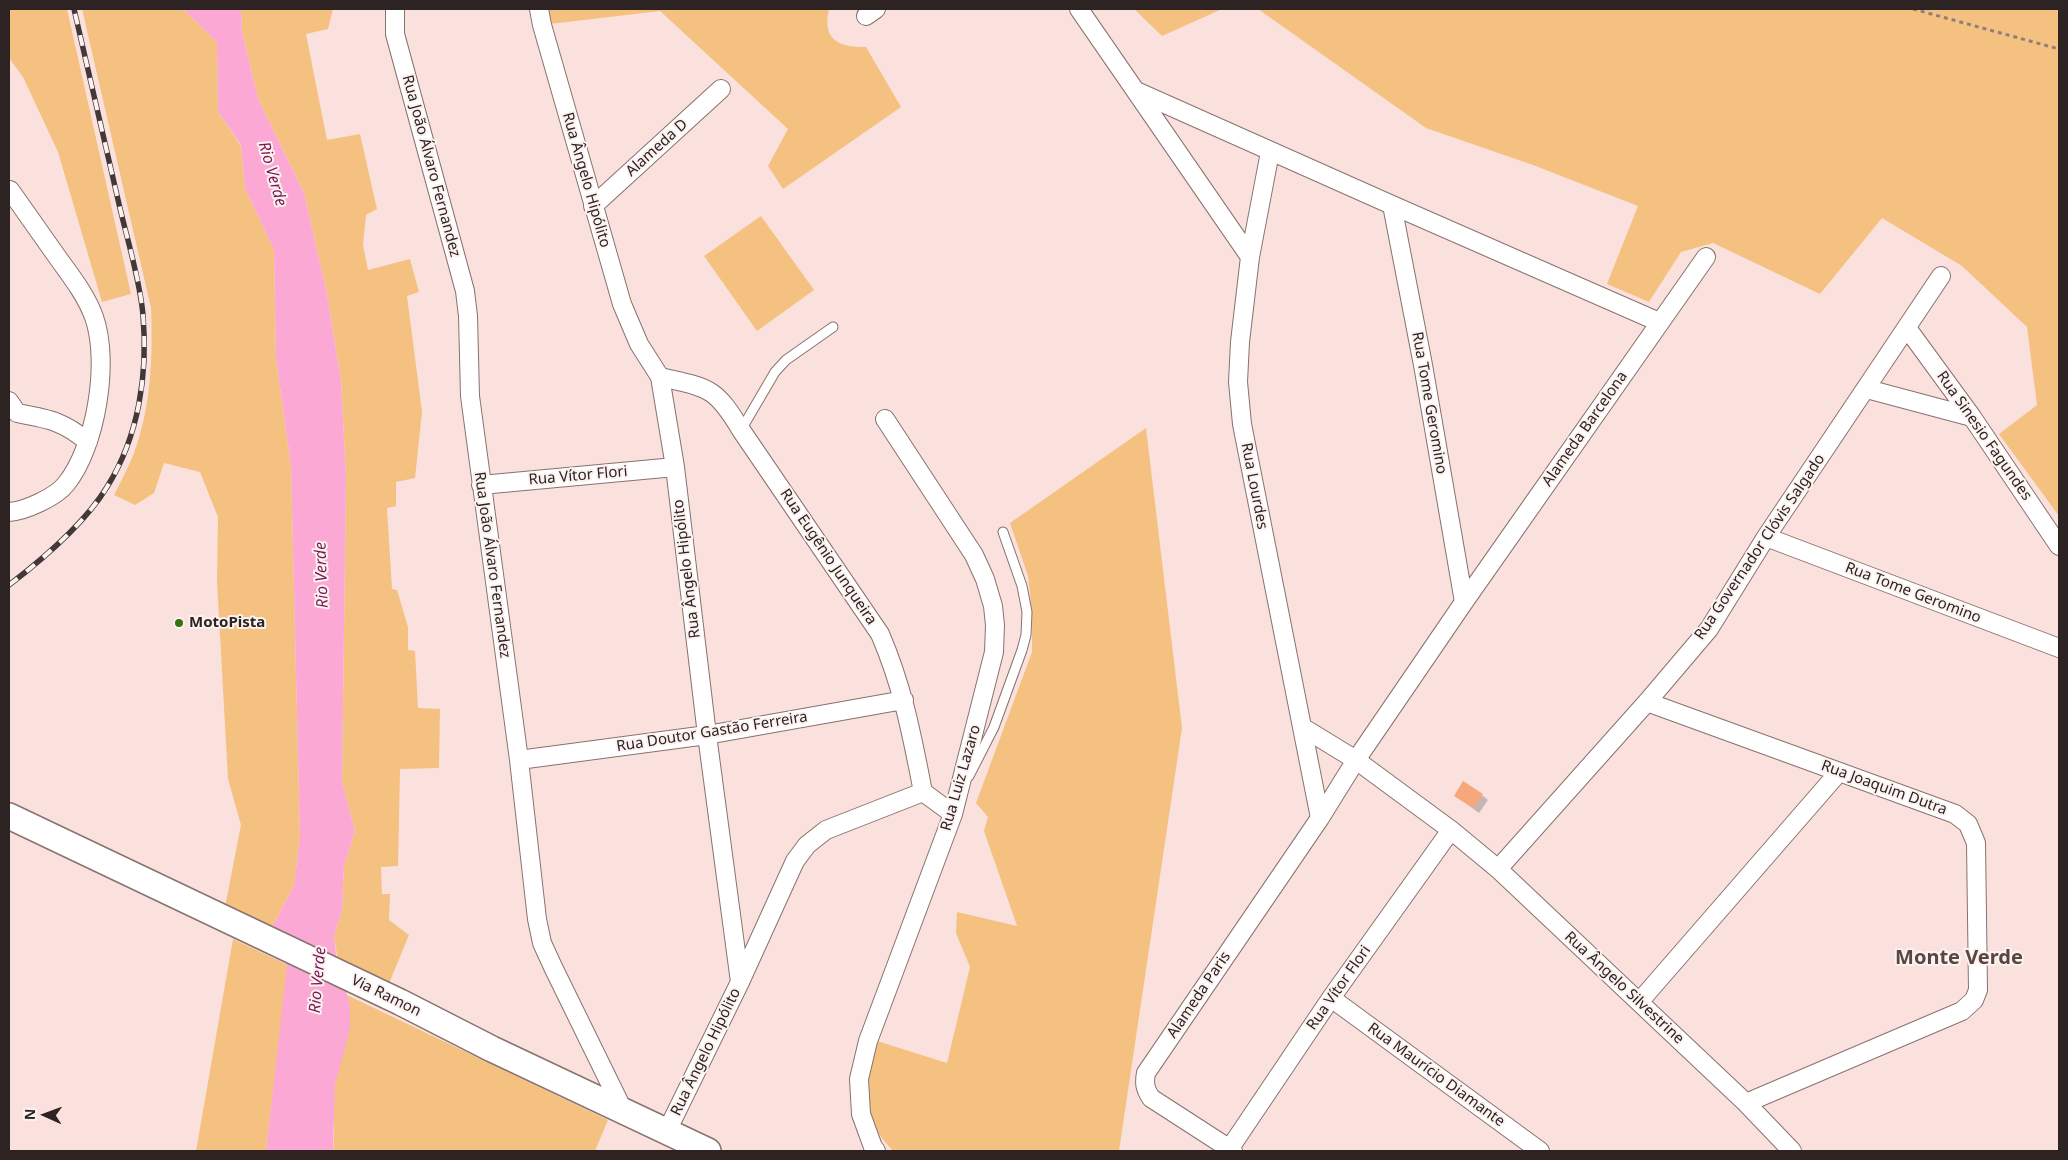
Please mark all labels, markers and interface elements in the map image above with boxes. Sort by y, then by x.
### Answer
street label: Rua João Álvaro Fernandez [398,73,464,259]
street label: Rua Ângelo Hipólito [558,110,614,250]
street label: Alameda D [622,116,692,180]
water label: Rio Verde [254,140,290,208]
street label: Rua Tome Geromino [1408,330,1450,476]
street label: Alameda Barcelona [1539,368,1631,490]
street label: Rua Sinesio Fagundes [1933,368,2035,504]
street label: Rua Lourdes [1237,441,1271,531]
street label: Rua Governador Clóvis Salgado [1691,451,1829,643]
street label: Rua Vítor Flori [528,463,628,489]
street label: Rua João Álvaro Fernandez [470,471,514,659]
street label: Rua Eugênio Junqueira [776,486,880,628]
street label: Rua Ângelo Hipólito [670,499,704,639]
water label: Rio Verde [311,542,333,608]
street label: Rua Tome Geromino [1842,559,1984,627]
place label: MotoPista [189,614,265,632]
marker: MotoPista [173,617,185,629]
street label: Rua Doutor Gastão Ferreira [615,708,809,756]
street label: Rua Luiz Lazaro [937,723,985,833]
street label: Rua Joaquim Dutra [1819,757,1949,819]
street label: Rua Ângelo Silvestrine [1561,928,1687,1048]
street label: Rua Vítor Flori [1303,942,1375,1034]
water label: Rio Verde [306,946,330,1014]
district label: Monte Verde [1895,946,2023,970]
street label: Alameda Paris [1163,948,1235,1042]
street label: Via Ramon [348,971,424,1021]
street label: Rua Ângelo Hipólito [667,985,745,1119]
street label: Rua Maurício Diamante [1364,1019,1508,1131]
north arrow [20,1090,70,1140]
text: N [20,1108,39,1120]

